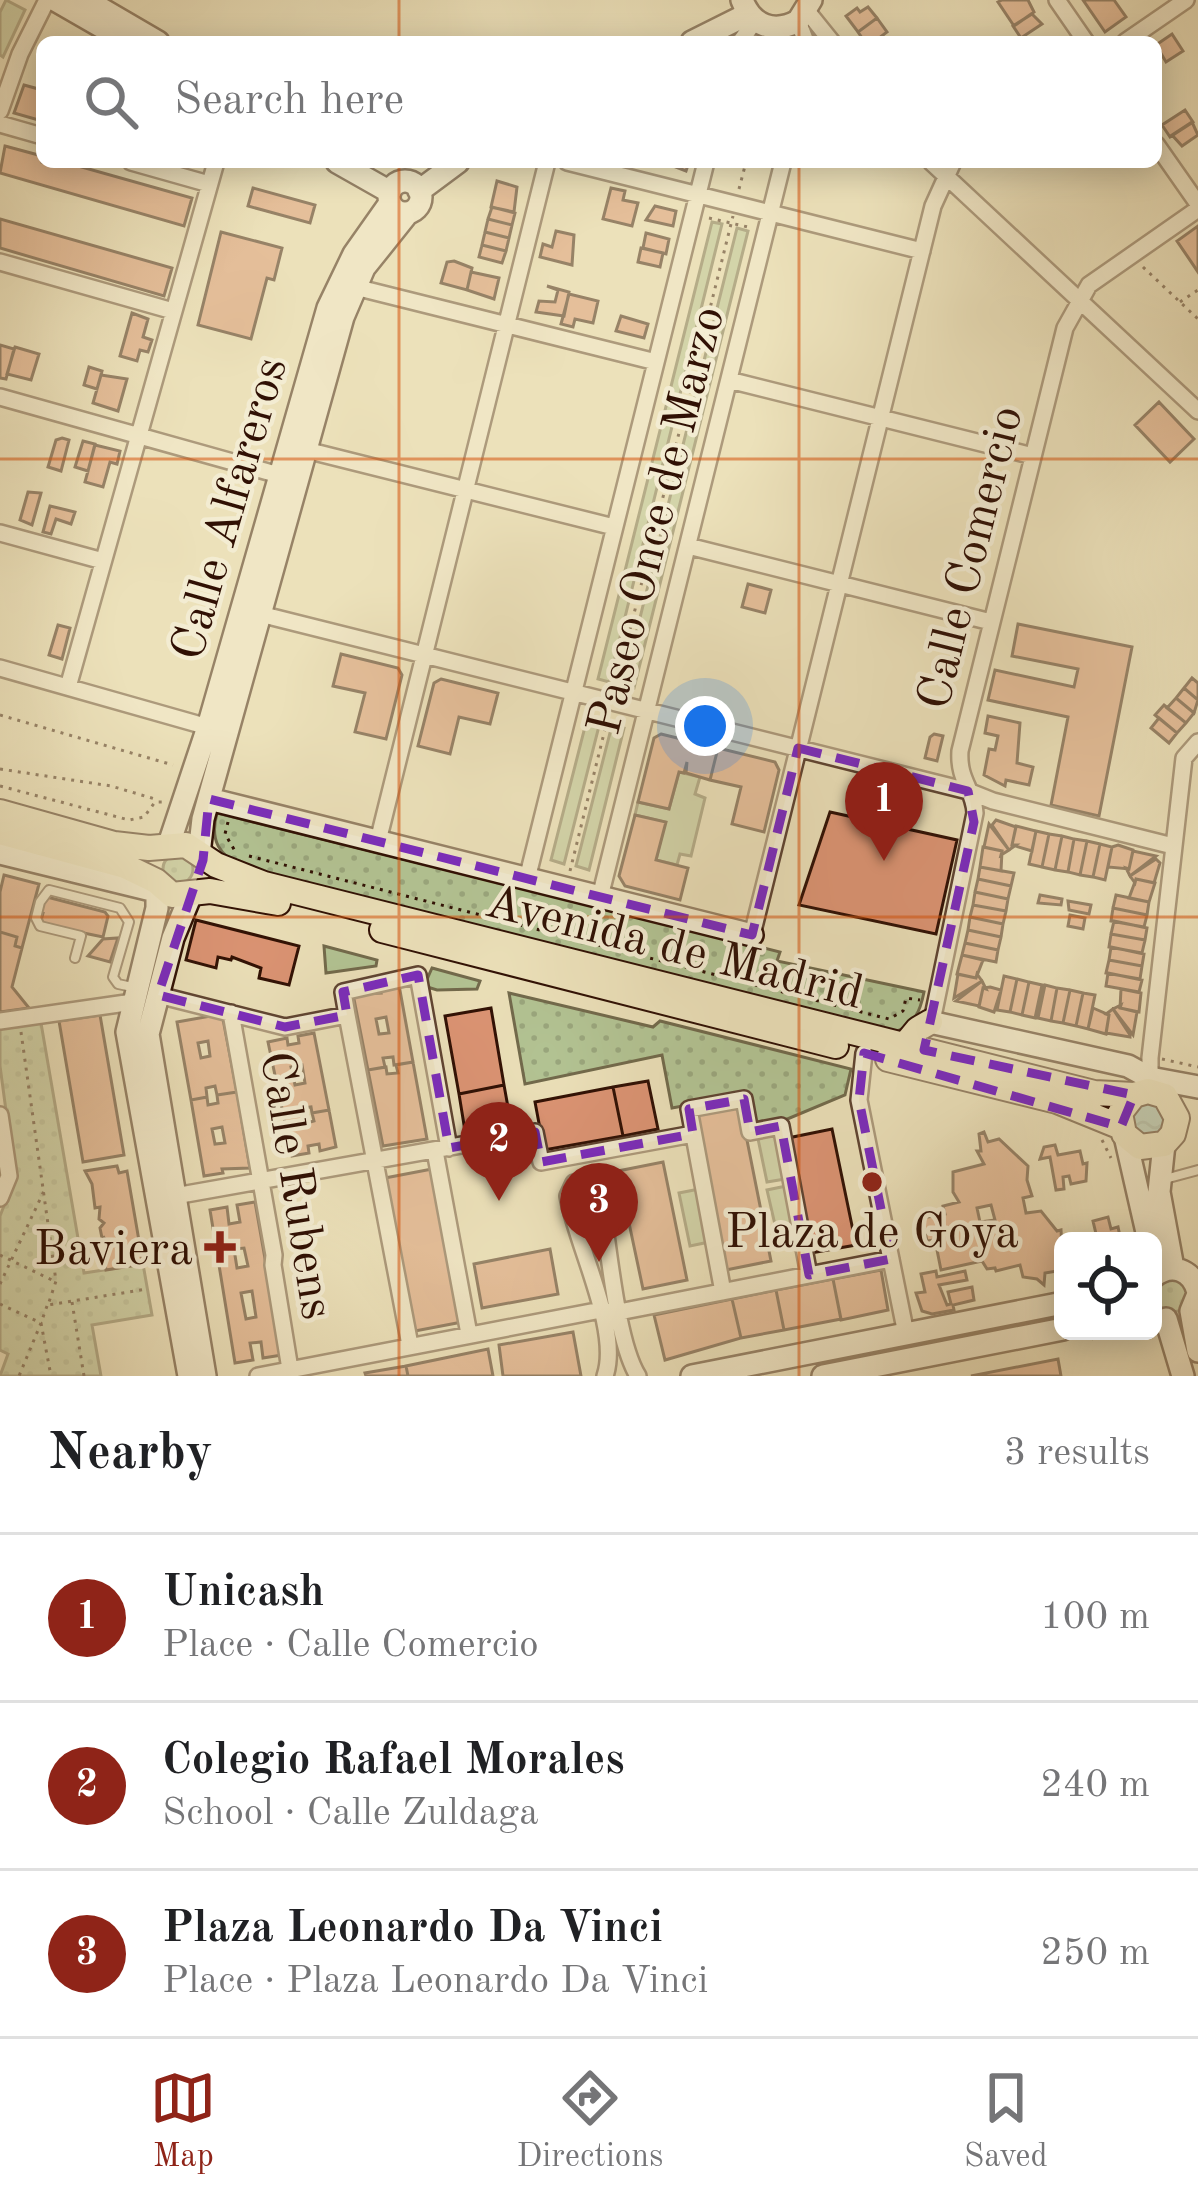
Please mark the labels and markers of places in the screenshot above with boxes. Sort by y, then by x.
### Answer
pin: 1 [845,762,923,861]
pin: 2 [460,1102,538,1201]
pin: 3 [560,1163,638,1262]
marker: Plaza de Goya [859,1169,885,1195]
place label: Plaza de Goya [725,1210,1019,1258]
place label: Baviera [34,1227,193,1275]
marker: Baviera [204,1231,236,1263]

